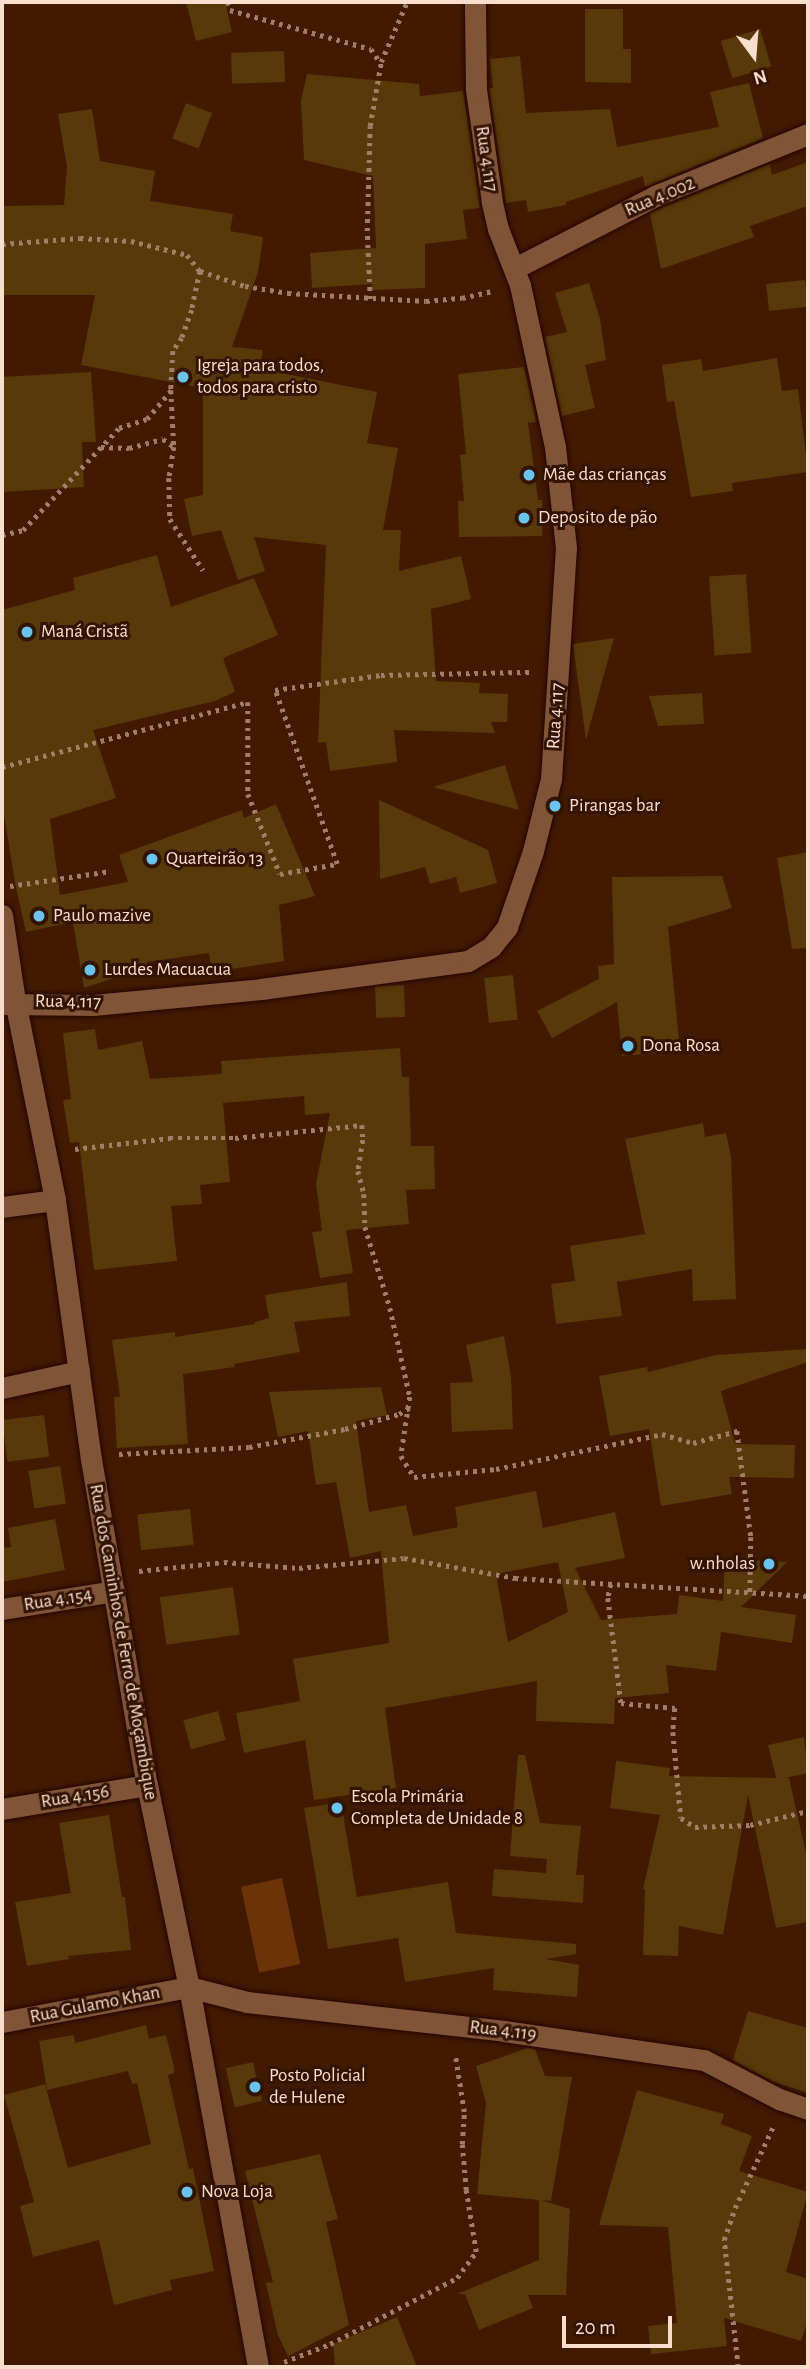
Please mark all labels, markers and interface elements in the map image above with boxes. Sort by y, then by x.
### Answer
north arrow [719,21,789,91]
text: N [751,66,769,88]
street label: Rua 4.117 [470,125,502,193]
street label: Rua 4.002 [622,172,698,222]
place label: Igreja para todos, todos para cristo [197,355,324,399]
marker: Igreja para todos, todos para cristo [175,369,191,385]
place label: Mãe das crianças [543,464,666,486]
marker: Mãe das crianças [521,467,537,483]
place label: Deposito de pão [538,507,657,529]
marker: Deposito de pão [516,510,532,526]
place label: Maná Cristã [41,621,128,643]
marker: Maná Cristã [19,624,35,640]
street label: Rua 4.117 [542,682,570,750]
place label: Pirangas bar [569,795,660,817]
marker: Pirangas bar [547,798,563,814]
place label: Quarteirão 13 [166,848,263,870]
marker: Quarteirão 13 [144,851,160,867]
place label: Paulo mazive [53,905,151,927]
marker: Paulo mazive [31,908,47,924]
place label: Lurdes Macuacua [104,959,231,981]
marker: Lurdes Macuacua [82,962,98,978]
street label: Rua 4.117 [35,990,101,1014]
place label: Dona Rosa [642,1035,720,1057]
marker: Dona Rosa [620,1038,636,1054]
street label: Rua dos Caminhos de Ferro de Moçambique [84,1482,162,1802]
place label: w.nholas [690,1553,755,1575]
marker: w.nholas [761,1556,777,1572]
street label: Rua 4.154 [22,1583,94,1617]
street label: Rua 4.156 [39,1780,111,1814]
place label: Escola Primária Completa de Unidade 8 [351,1786,523,1830]
marker: Escola Primária Completa de Unidade 8 [329,1800,345,1816]
street label: Rua Gulamo Khan [28,1981,162,2029]
street label: Rua 4.119 [468,2016,538,2046]
place label: Posto Policial de Hulene [269,2065,366,2109]
marker: Posto Policial de Hulene [247,2079,263,2095]
place label: Nova Loja [201,2181,273,2203]
marker: Nova Loja [179,2184,195,2200]
scale bar [565,2302,675,2346]
text: 20 m [575,2317,616,2338]

